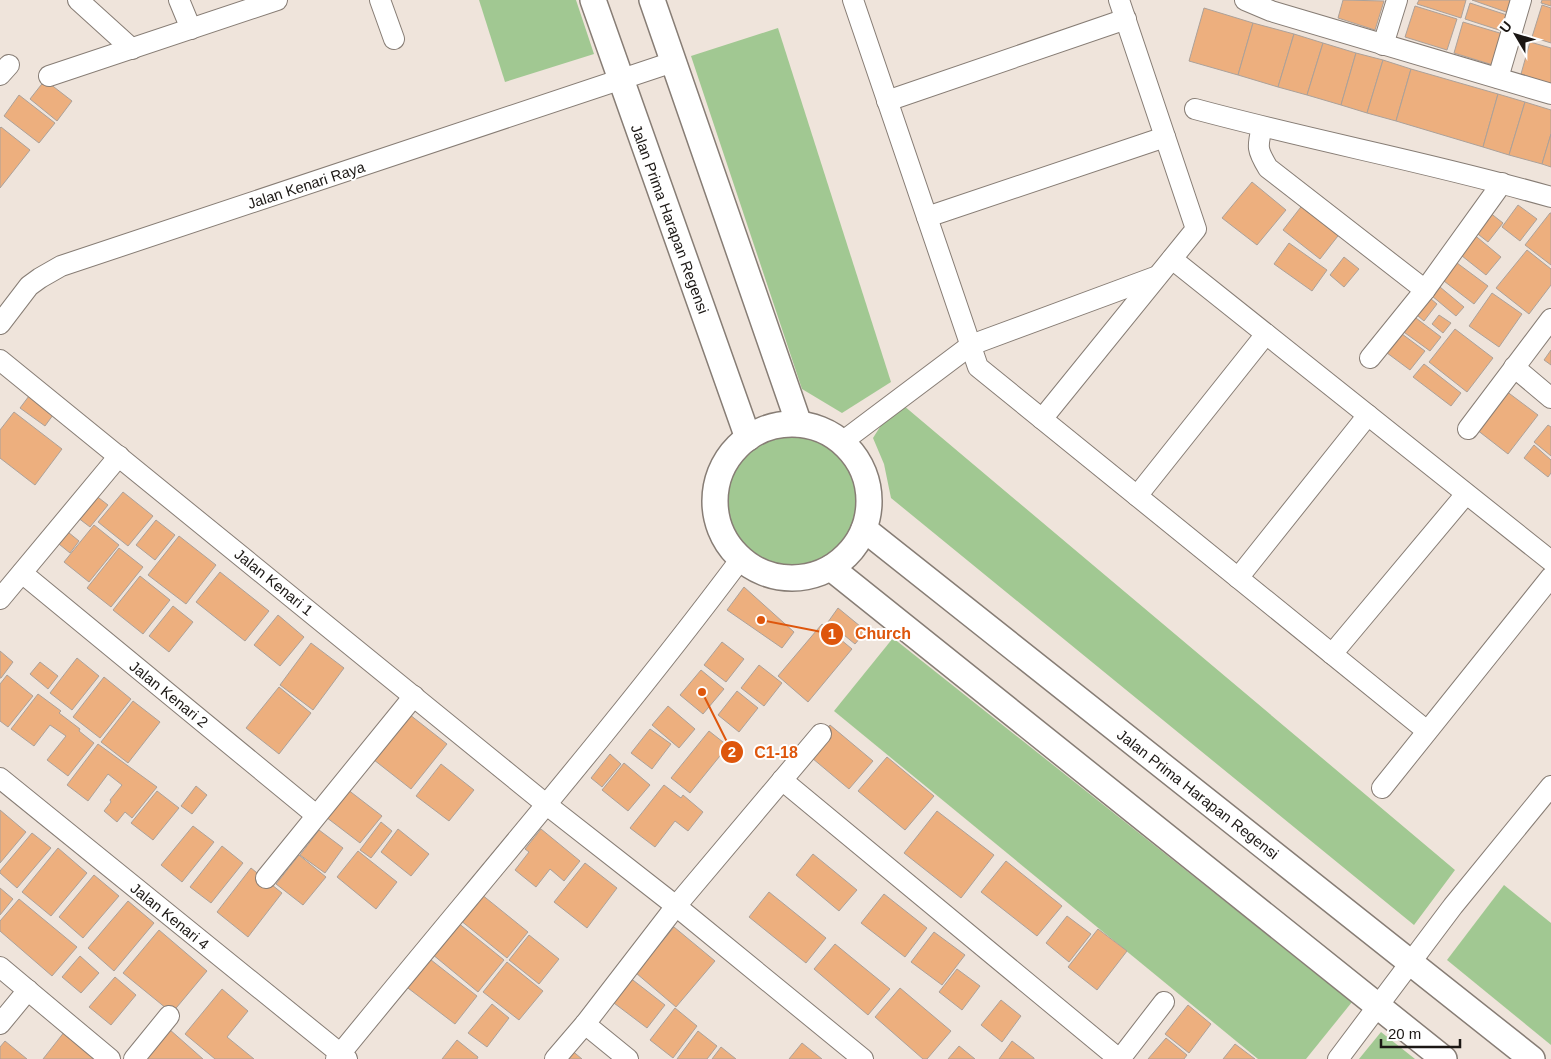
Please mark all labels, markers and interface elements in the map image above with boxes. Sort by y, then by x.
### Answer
north arrow [1491,10,1541,60]
text: U [1496,18,1515,36]
street label: Jalan Prima Harapan Regensi [628,122,712,316]
street label: Jalan Kenari Raya [245,158,368,212]
street label: Jalan Kenari 1 [231,545,317,619]
callout: Church [820,618,921,649]
text: 1 [828,625,836,642]
text: Church [855,625,911,642]
street label: Jalan Kenari 2 [126,657,212,731]
street label: Jalan Prima Harapan Regensi [1114,726,1282,862]
callout: C1-18 [719,737,808,768]
text: 2 [728,743,736,760]
text: C1-18 [754,744,798,761]
street label: Jalan Kenari 4 [127,879,213,953]
scale bar [1381,1016,1460,1048]
text: 20 m [1388,1025,1421,1042]

